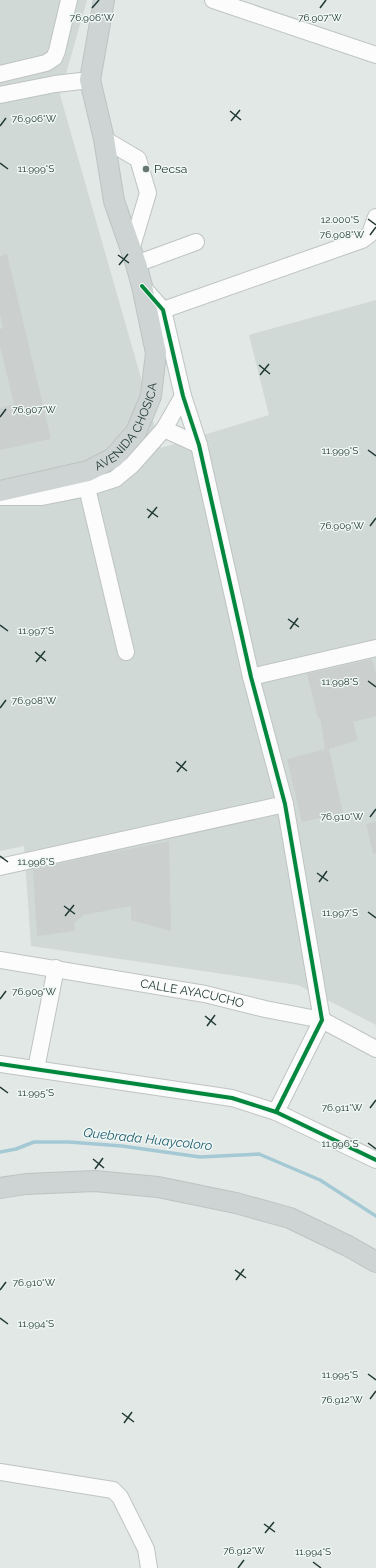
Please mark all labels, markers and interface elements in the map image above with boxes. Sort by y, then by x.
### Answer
text: 76.906°W [70,12,115,23]
text: 76.907°W [298,12,342,23]
text: 76.906°W [12,113,57,124]
place label: Pecsa [154,162,187,176]
text: 11.999°S [18,163,54,174]
marker: Pecsa [141,164,151,174]
text: 12.000°S [321,214,359,225]
text: 76.908°W [320,229,365,240]
street label: AVENIDA CHOSICA [92,382,159,473]
text: 76.907°W [12,404,56,415]
text: 11.999°S [322,445,358,456]
text: 76.909°W [320,520,364,531]
text: 11.997°S [18,625,54,636]
text: 11.998°S [322,676,358,687]
text: 76.908°W [12,695,57,706]
text: 76.910°W [321,811,364,822]
text: 11.996°S [18,856,54,867]
text: 11.997°S [322,907,358,918]
street label: CALLE AYACUCHO [139,976,245,1010]
text: 76.909°W [12,986,56,997]
text: 11.995°S [18,1087,54,1098]
text: 76.911°W [322,1102,363,1113]
water label: Quebrada Huaycoloro [83,1125,213,1153]
text: 11.996°S [322,1138,358,1149]
text: 76.910°W [13,1277,56,1288]
text: 11.994°S [18,1318,54,1329]
text: 11.995°S [322,1369,358,1380]
text: 76.912°W [321,1394,363,1405]
text: 76.912°W [223,1545,265,1556]
text: 11.994°S [295,1546,331,1557]

